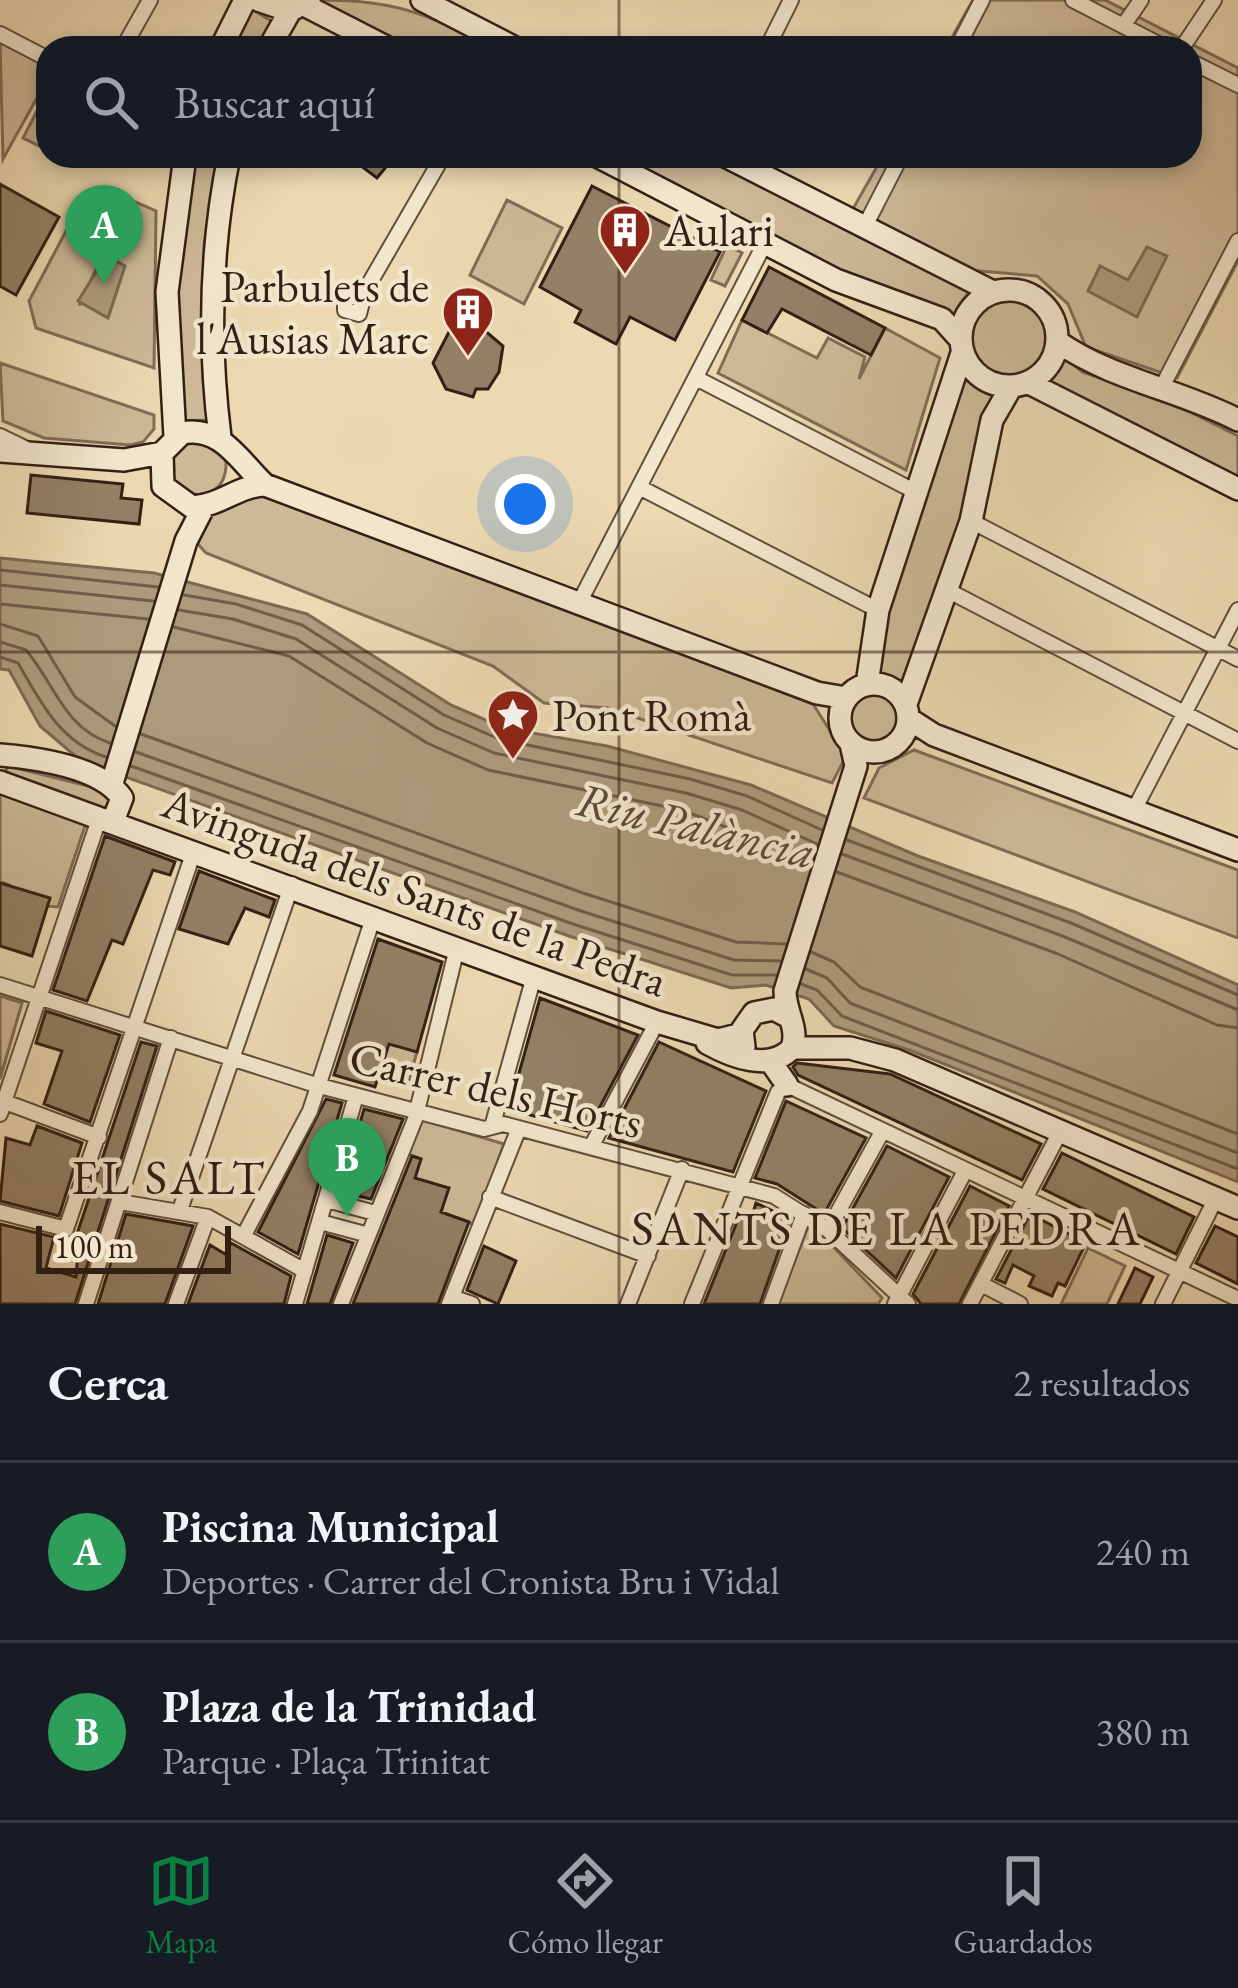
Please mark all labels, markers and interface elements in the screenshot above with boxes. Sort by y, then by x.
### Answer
search box [36,36,1202,168]
icon: search [78,69,144,135]
text: Buscar aquí [174,73,374,131]
pin: A [65,185,143,284]
place label: Aulari [663,201,774,259]
building icon: Aulari [597,202,653,276]
place label: Parbulets de l'Ausias Marc [196,257,429,367]
building icon: Parbulets de l'Ausias Marc [440,284,496,358]
your location [495,474,555,534]
place label: Pont Romà [552,686,751,744]
place icon: Pont Romà [485,687,541,761]
water label: Riu Palància [571,767,821,883]
street label: Avinguda dels Sants de la Pedra [154,772,675,1009]
street label: Carrer dels Horts [344,1027,648,1151]
pin: B [308,1118,386,1217]
district label: EL SALT [71,1146,267,1208]
district label: SANTS DE LA PEDRA [631,1197,1143,1259]
scale bar [36,1220,231,1273]
text: 100 m [54,1225,134,1268]
text: Cerca [48,1349,168,1415]
text: 2 resultados [1013,1357,1190,1408]
text: Piscina Municipal [162,1497,499,1555]
text: A [73,1526,101,1577]
text: 240 m [1096,1526,1190,1577]
text: Deportes · Carrer del Cronista Bru i Vidal [162,1555,780,1606]
text: Plaza de la Trinidad [162,1677,537,1735]
text: B [75,1706,99,1757]
text: 380 m [1096,1706,1190,1757]
text: Parque · Plaça Trinitat [162,1735,490,1786]
tab: Mapa [145,1848,217,1963]
tab: Cómo llegar [508,1848,663,1963]
tab: Guardados [954,1848,1093,1963]

